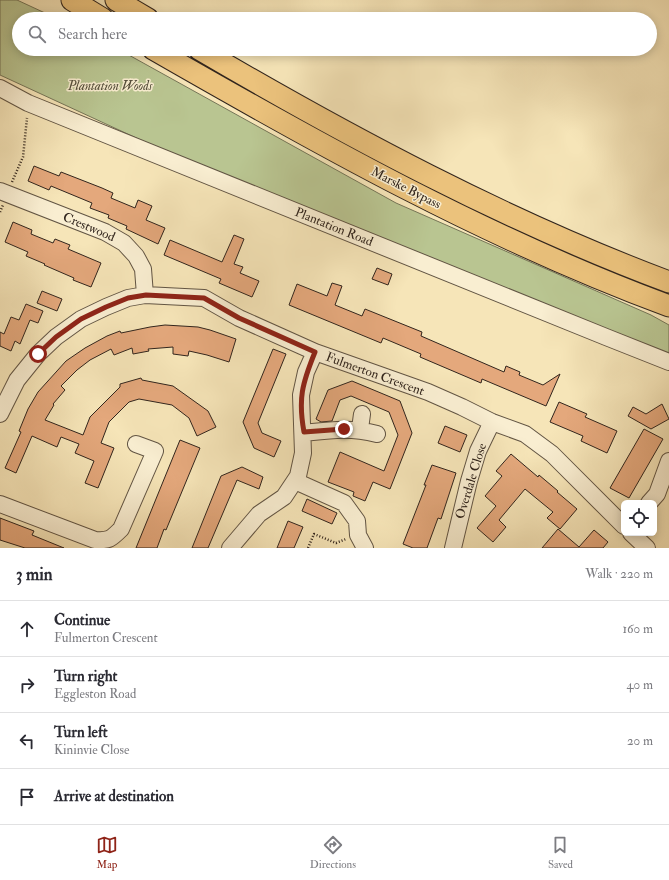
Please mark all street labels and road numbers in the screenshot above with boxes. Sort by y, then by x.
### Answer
street label: Marske Bypass [368,164,444,214]
street label: Plantation Road [293,204,376,250]
street label: Crestwood [60,209,118,245]
street label: Fulmerton Crescent [324,349,426,399]
street label: Overdale Close [452,441,490,521]

